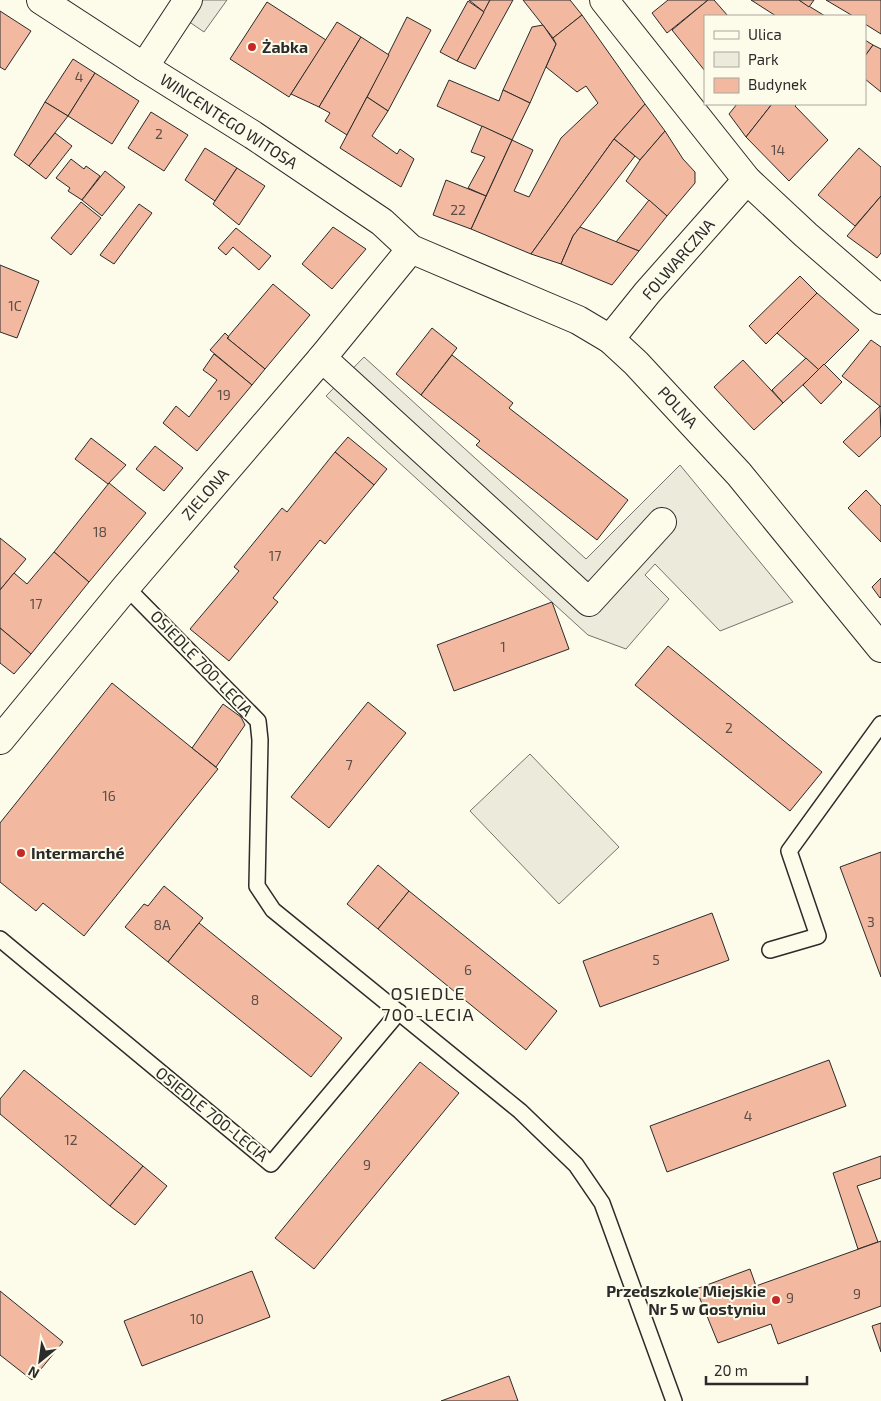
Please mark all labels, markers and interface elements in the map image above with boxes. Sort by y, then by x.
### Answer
legend [704,15,866,105]
text: Ulica [748,25,782,43]
place label: Żabka [262,37,308,56]
marker: Żabka [246,41,258,53]
text: Park [748,50,779,68]
house number: 4 [75,68,83,85]
street label: WINCENTEGO WITOSA [157,69,302,172]
text: Budynek [748,75,807,93]
house number: 2 [155,125,163,142]
house number: 14 [771,141,785,158]
house number: 22 [450,201,466,218]
street label: FOLWARCZNA [637,214,718,303]
house number: 1C [8,297,22,314]
street label: POLNA [655,382,702,431]
house number: 19 [217,386,231,403]
street label: ZIELONA [177,464,232,523]
house number: 18 [93,523,107,540]
house number: 17 [269,547,281,564]
house number: 17 [30,595,42,612]
street label: OSIEDLE 700-LECIA [147,606,258,719]
house number: 1 [500,638,506,655]
house number: 2 [725,719,733,736]
house number: 7 [345,756,353,773]
house number: 16 [102,787,116,804]
place label: Intermarché [31,843,124,862]
marker: Intermarché [15,847,27,859]
house number: 3 [867,913,875,930]
house number: 8A [153,916,171,933]
house number: 5 [652,951,660,968]
house number: 6 [464,961,472,978]
district label: OSIEDLE 700-LECIA [381,982,475,1025]
house number: 8 [251,991,259,1008]
street label: OSIEDLE 700-LECIA [152,1062,272,1165]
house number: 4 [744,1107,752,1124]
house number: 12 [64,1131,78,1148]
house number: 9 [363,1156,371,1173]
place label: Przedszkole Miejskie Nr 5 w Gostyniu [606,1281,766,1319]
house number: 9 [853,1285,861,1302]
house number: 9 [786,1289,794,1306]
marker: Przedszkole Miejskie Nr 5 w Gostyniu [770,1294,782,1306]
house number: 10 [190,1310,204,1327]
north arrow [15,1336,65,1386]
scale bar [706,1354,807,1386]
text: 20 m [714,1361,748,1379]
text: N [25,1363,42,1383]

